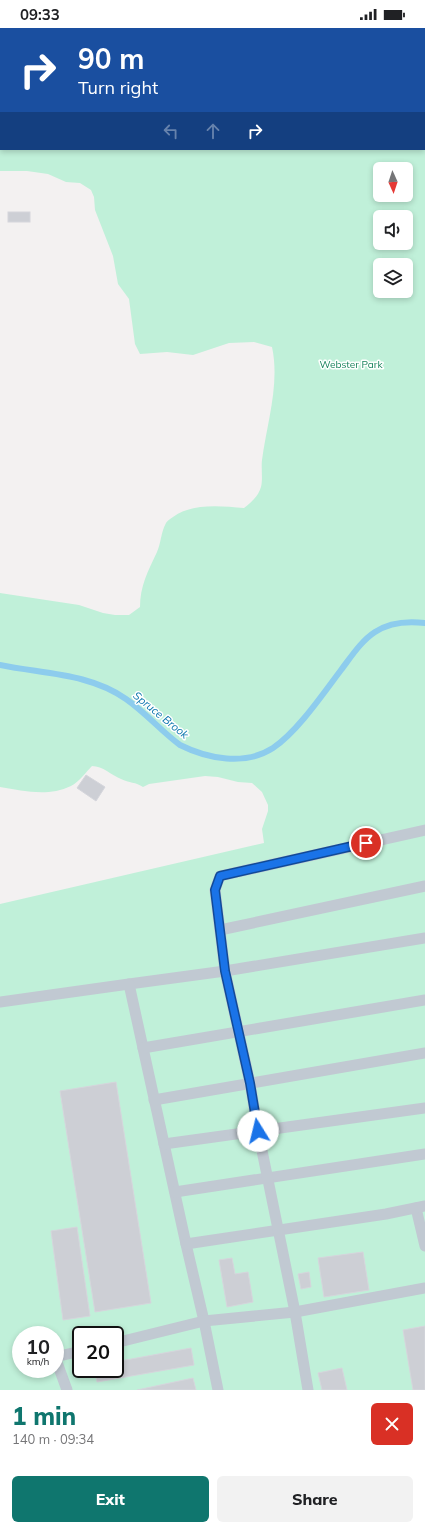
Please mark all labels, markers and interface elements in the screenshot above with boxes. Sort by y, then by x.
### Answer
text: 09:33 [20,5,60,24]
text: 90 m [78,41,144,76]
icon: right [12,44,64,96]
text: Turn right [78,76,158,99]
icon: left [160,120,182,142]
icon: ahead [202,120,224,142]
icon: right [244,120,266,142]
north arrow [373,162,413,202]
map controls [373,162,413,298]
button: sound [373,210,413,250]
button: layers [373,258,413,298]
park label: Webster Park [319,358,383,371]
water label: Spruce Brook [130,688,192,742]
pin [349,826,383,860]
icon: arrive [355,832,377,854]
position arrow [237,1110,279,1152]
speed limit sign: 20 [72,1326,124,1378]
text: 10 [26,1334,50,1359]
text: km/h [27,1355,49,1368]
text: 1 min [12,1401,76,1431]
button: close [371,1403,413,1445]
text: 140 m · 09:34 [12,1431,94,1447]
button: Exit [12,1476,209,1522]
button: Share [217,1476,413,1522]

